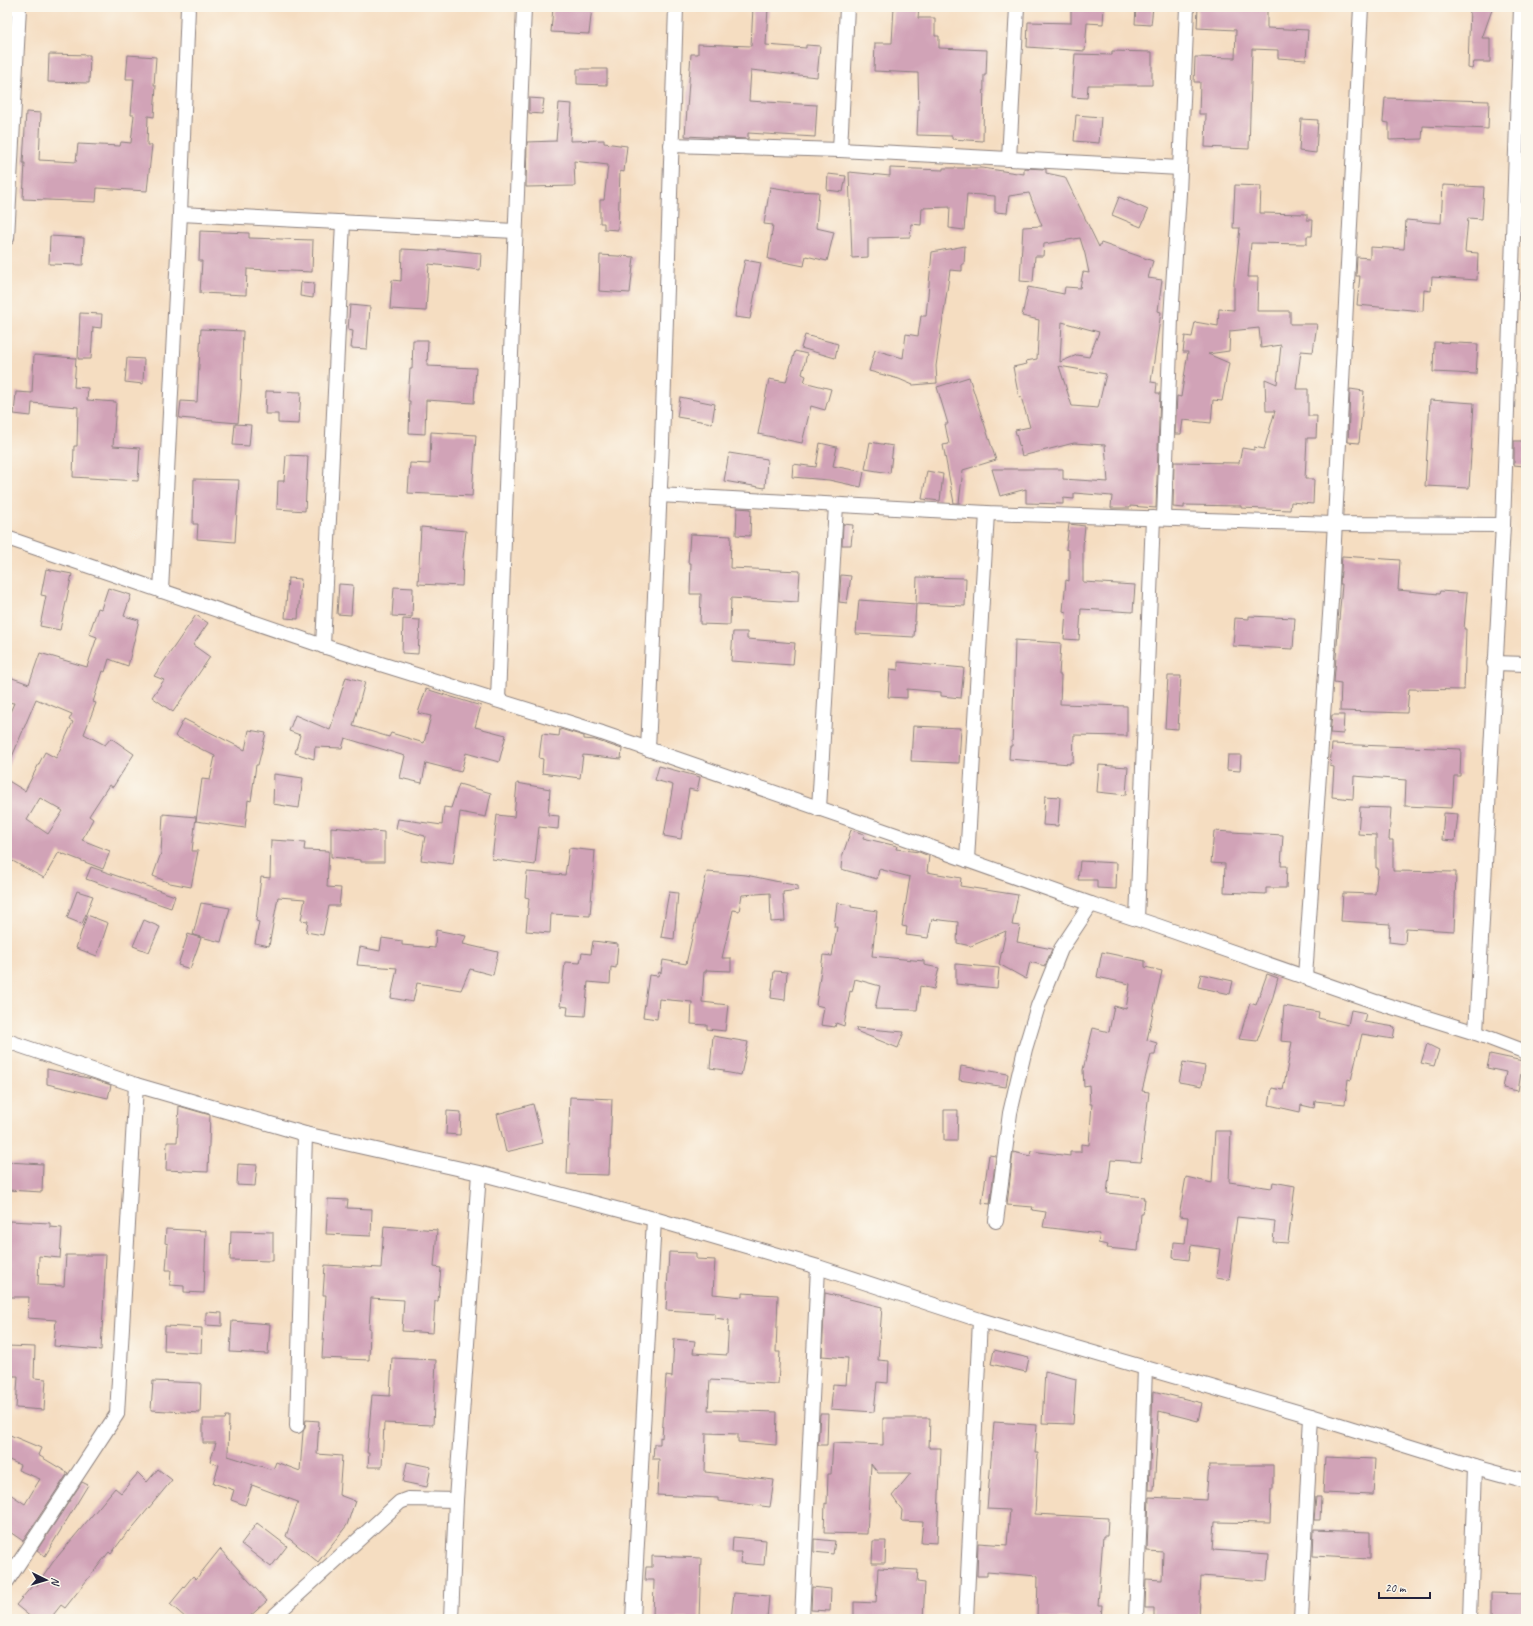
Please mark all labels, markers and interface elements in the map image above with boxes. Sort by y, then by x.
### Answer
north arrow [26,1560,66,1600]
scale bar [1379,1574,1430,1600]
text: N [49,1577,63,1587]
text: 20 m [1385,1580,1407,1596]

